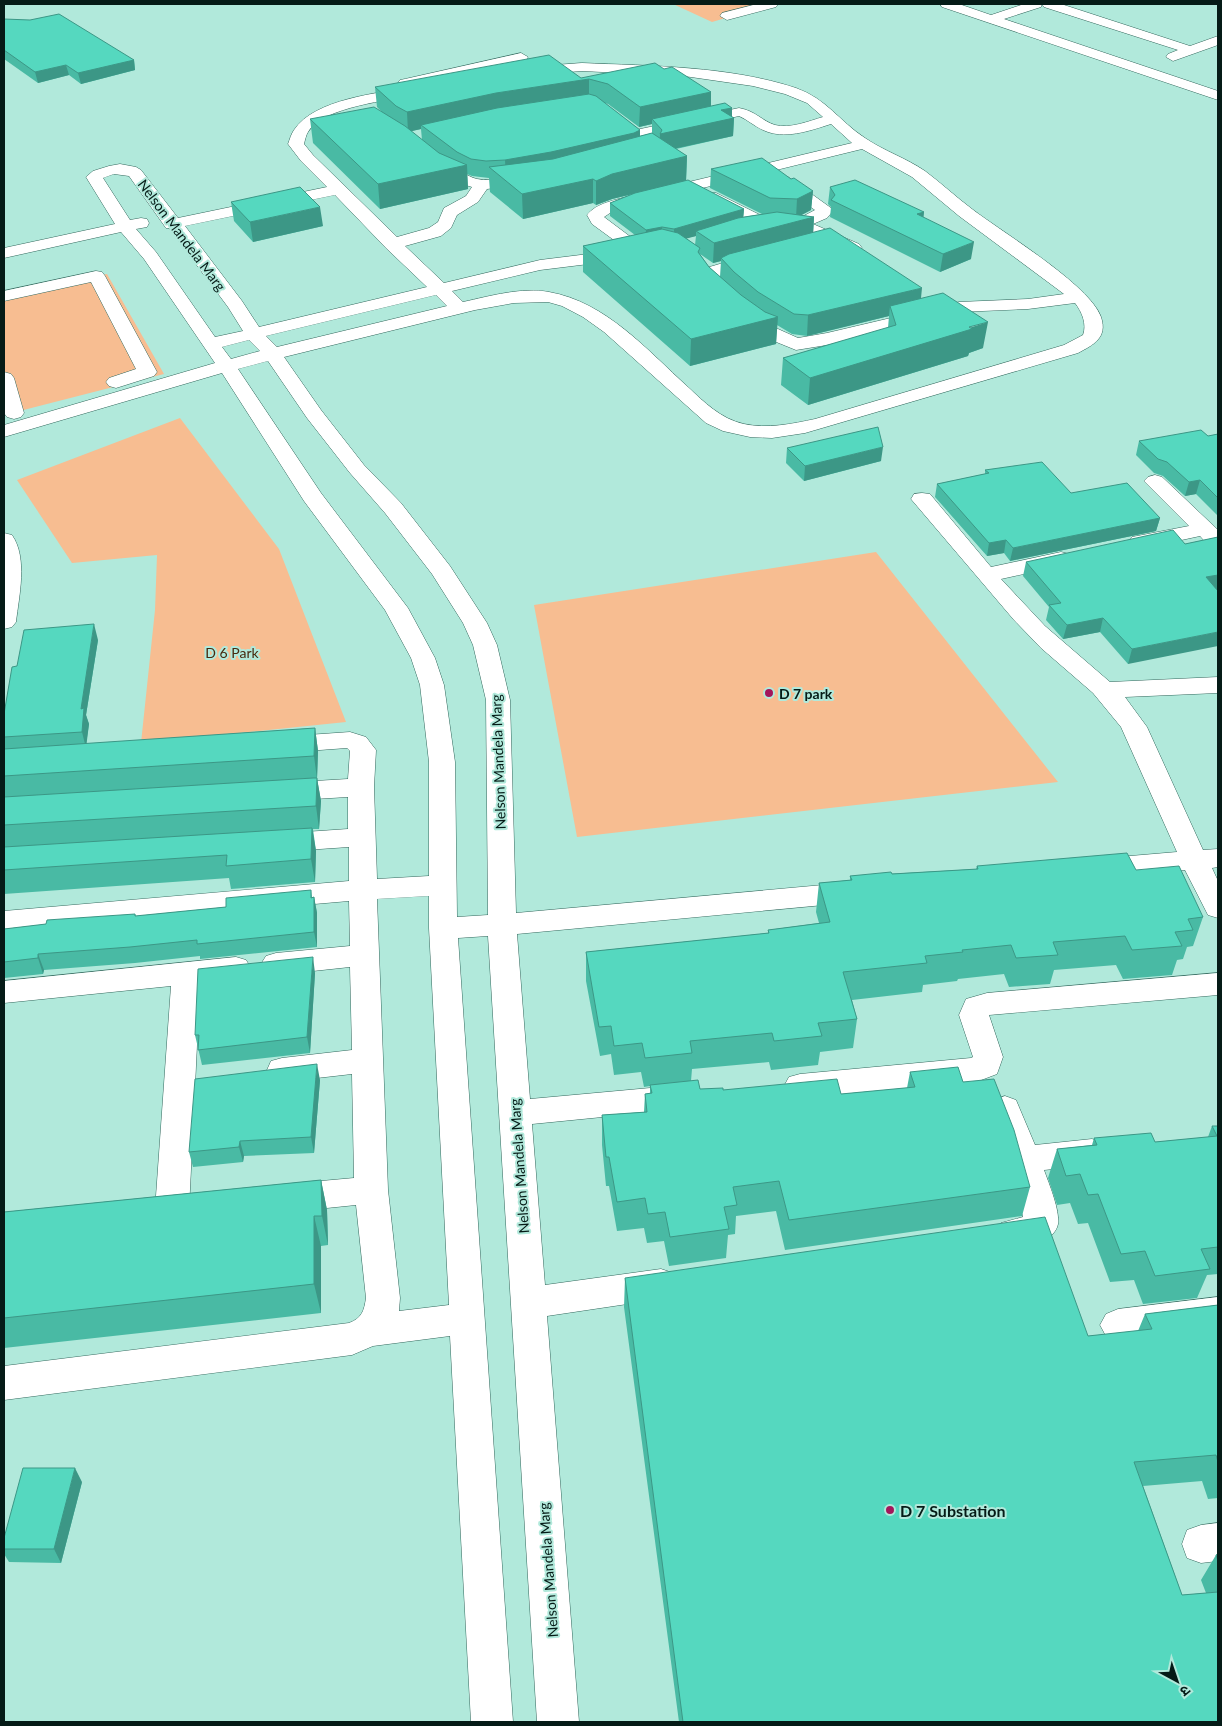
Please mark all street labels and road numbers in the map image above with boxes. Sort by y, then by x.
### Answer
street label: Nelson Mandela Marg [135,176,229,294]
street label: Nelson Mandela Marg [487,694,509,830]
street label: Nelson Mandela Marg [506,1098,532,1234]
street label: Nelson Mandela Marg [535,1502,561,1638]

